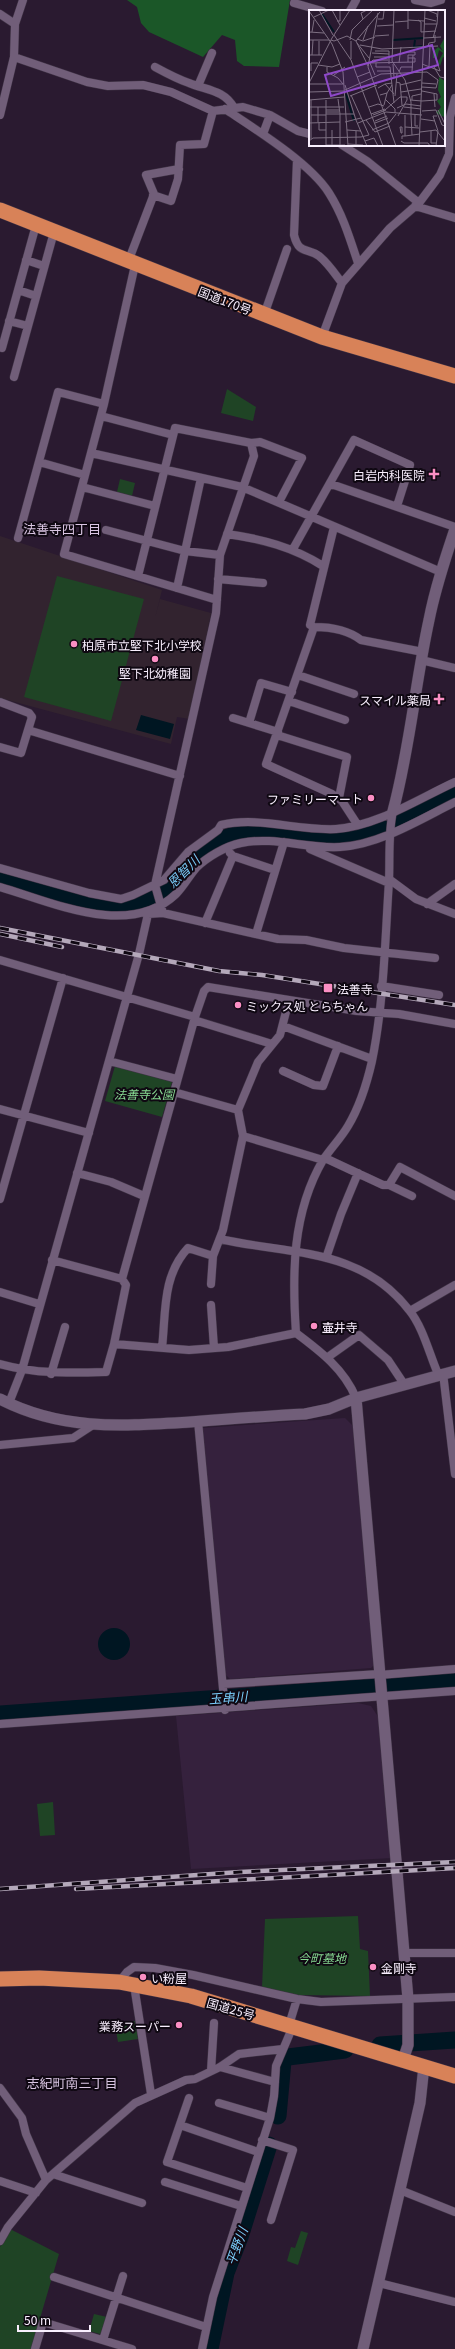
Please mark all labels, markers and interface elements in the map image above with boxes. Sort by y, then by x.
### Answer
inset map [309,10,445,146]
street label: 国道170号 [196,282,254,318]
place label: 白岩内科医院 [353,466,425,483]
marker: 白岩内科医院 [428,468,440,480]
district label: 法善寺四丁目 [23,519,101,538]
place label: 柏原市立堅下北小学校 [82,636,202,653]
marker: 柏原市立堅下北小学校 [69,639,79,649]
marker: 堅下北幼稚園 [150,654,160,664]
place label: 堅下北幼稚園 [119,664,191,681]
place label: スマイル薬局 [359,691,431,708]
marker: スマイル薬局 [434,694,444,704]
place label: ファミリーマート [267,790,363,807]
marker: ファミリーマート [366,793,376,803]
water label: 恩智川 [162,849,205,892]
place label: 法善寺 [337,980,373,997]
marker: 法善寺 [322,982,334,994]
place label: ミックス処 とらちゃん [246,997,368,1014]
marker: ミックス処 とらちゃん [233,1000,243,1010]
park label: 法善寺公園 [114,1085,176,1102]
place label: 壷井寺 [322,1318,358,1335]
marker: 壷井寺 [309,1321,319,1331]
water label: 玉串川 [208,1686,250,1708]
park label: 今町墓地 [298,1949,348,1966]
place label: 金剛寺 [381,1959,417,1976]
marker: 金剛寺 [368,1962,378,1972]
place label: い粉屋 [151,1969,187,1986]
marker: い粉屋 [138,1972,148,1982]
street label: 国道25号 [205,1993,257,2023]
place label: 業務スーパー [99,2017,171,2034]
marker: 業務スーパー [174,2020,184,2030]
district label: 志紀町南三丁目 [26,2073,118,2092]
water label: 平野川 [220,2223,252,2268]
scale bar [18,2307,90,2333]
text: 50 m [24,2311,51,2328]

